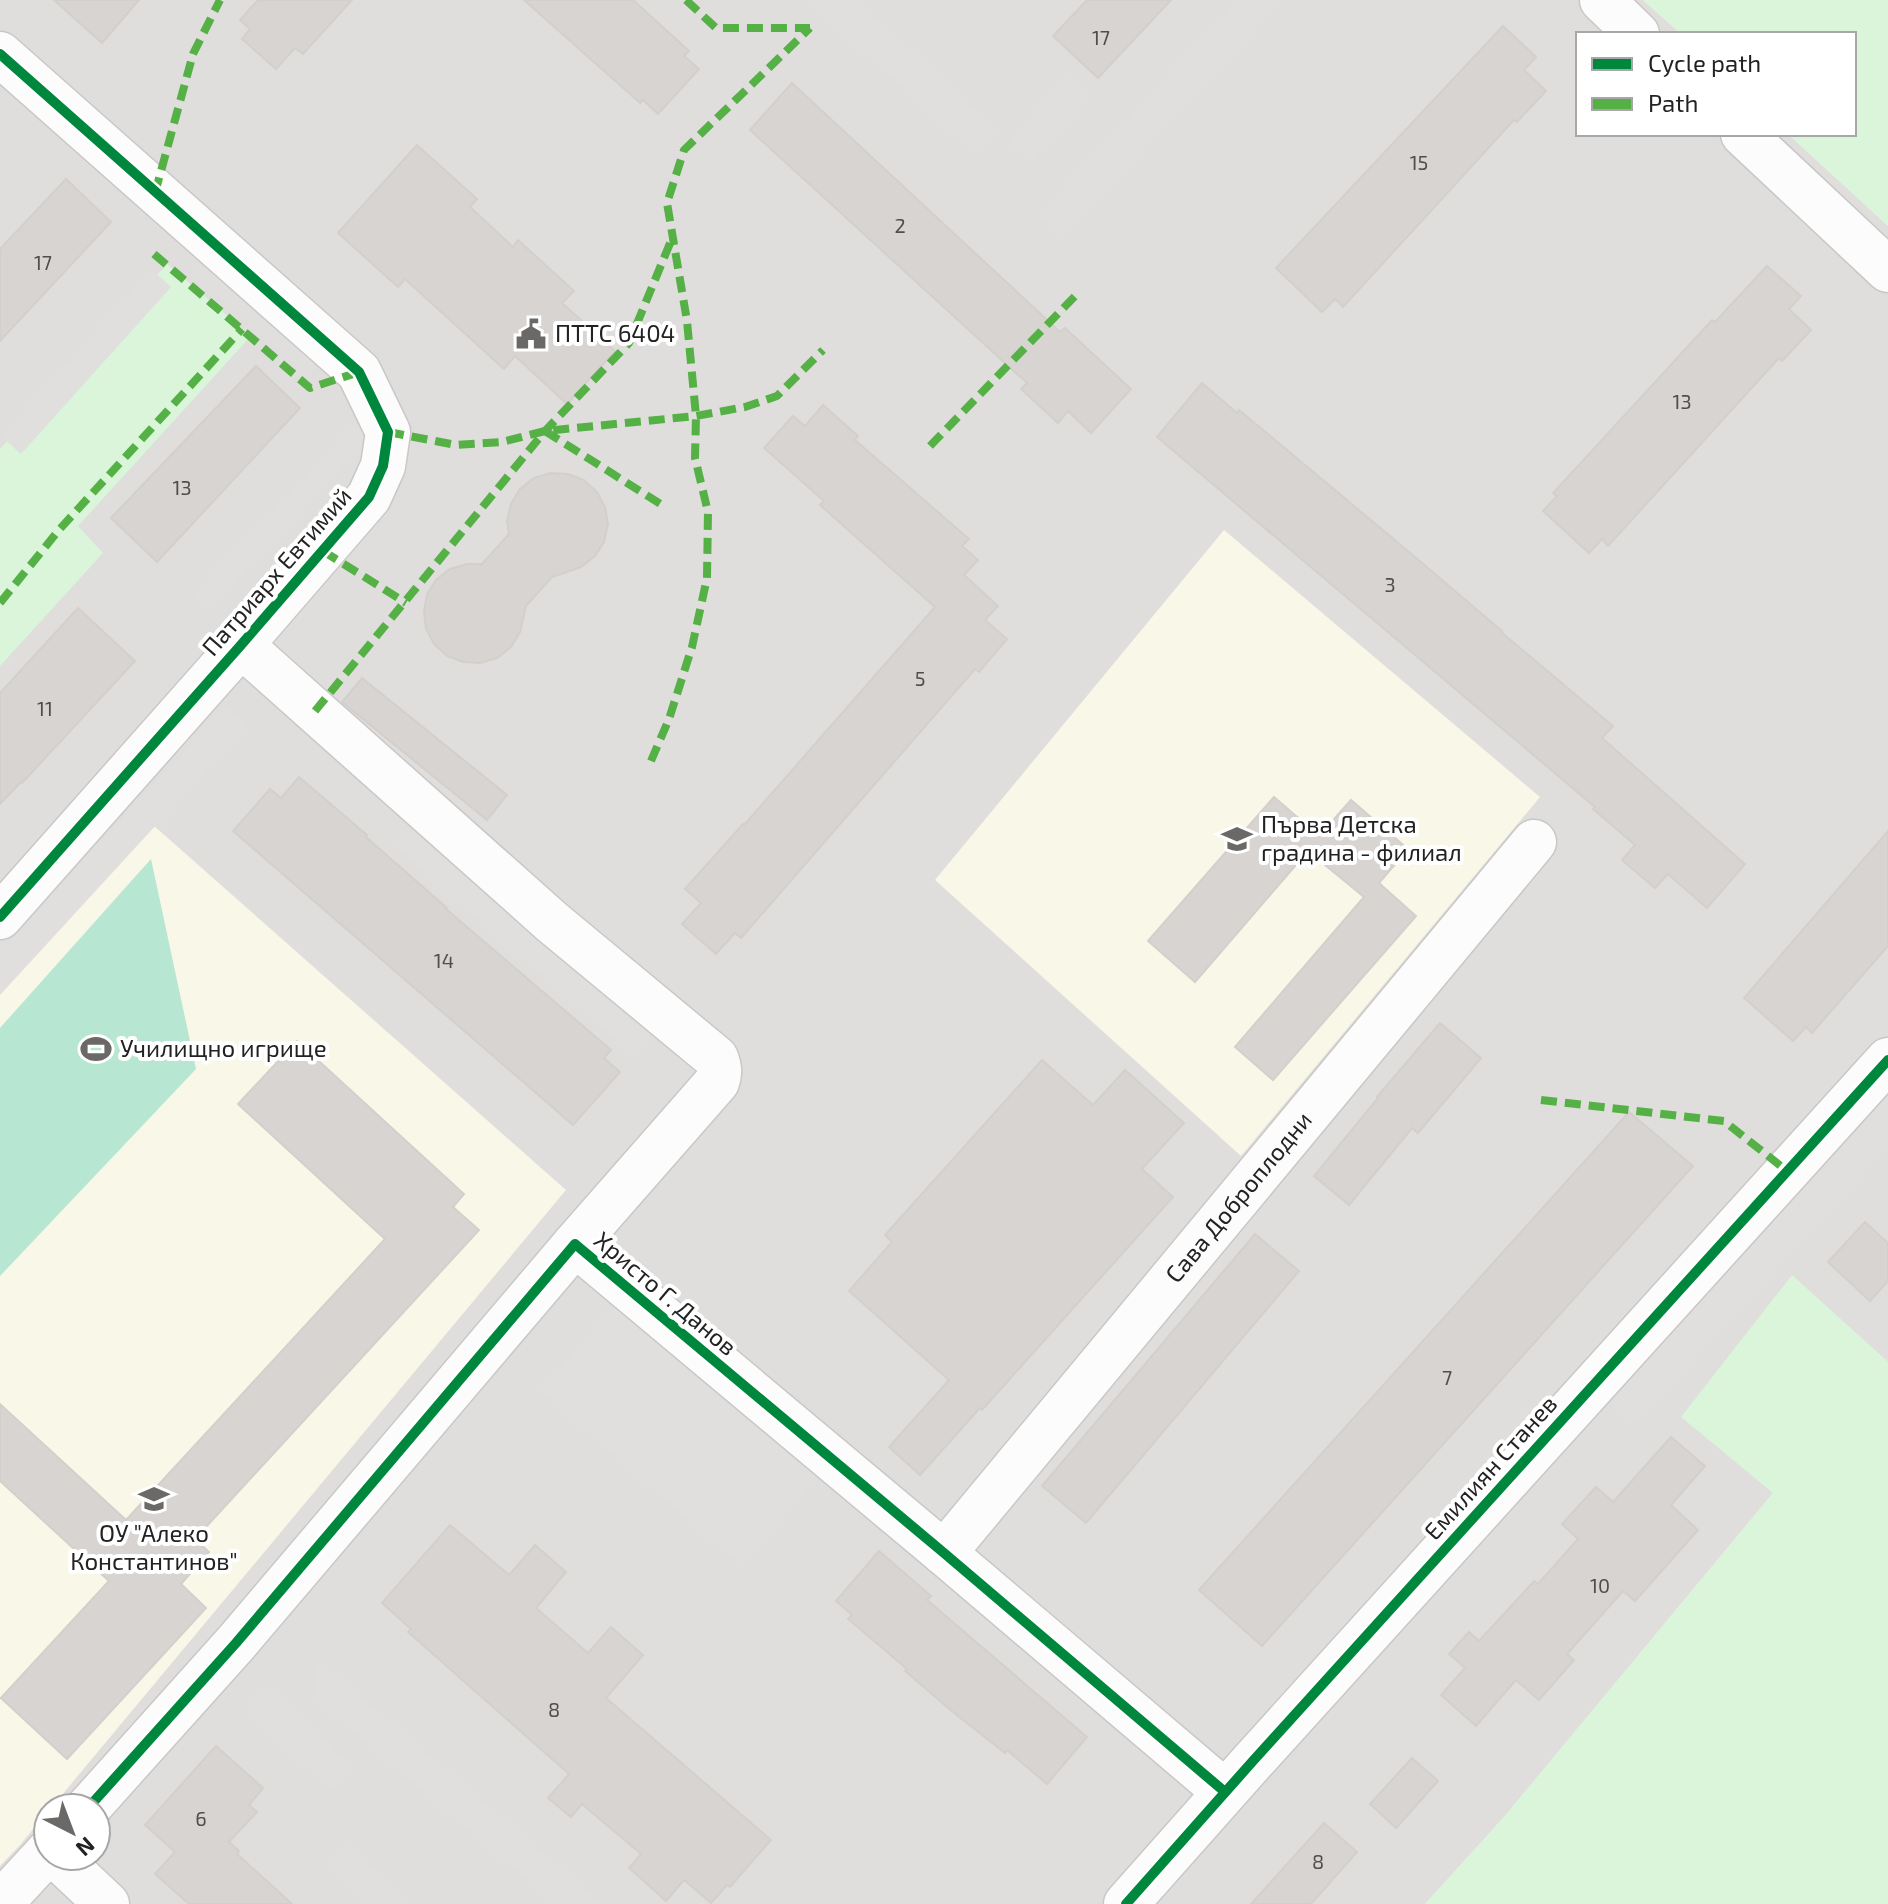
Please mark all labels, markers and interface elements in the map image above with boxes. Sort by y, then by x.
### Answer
house number: 17 [1092,25,1110,49]
legend [1576,32,1856,136]
text: Cycle path [1648,48,1761,77]
text: Path [1648,88,1698,117]
house number: 15 [1410,150,1428,174]
house number: 2 [894,213,906,237]
house number: 17 [34,250,52,274]
public building icon: ПТТС 6404 [514,317,548,351]
place label: ПТТС 6404 [555,318,675,347]
house number: 13 [1672,389,1692,413]
house number: 13 [172,475,192,499]
street label: Патриарх Евтимий [195,481,357,661]
house number: 3 [1384,572,1396,596]
house number: 5 [915,666,925,690]
house number: 11 [37,696,53,720]
place label: Първа Детска градина - филиал [1261,809,1462,866]
school or university icon: Първа Детска градина - филиал [1220,822,1254,856]
house number: 14 [434,948,454,972]
sports icon: Училищно игрище [79,1032,113,1066]
place label: Училищно игрище [120,1033,327,1062]
street label: Сава Доброплодни [1159,1105,1317,1288]
street label: Христо Г. Данов [589,1225,743,1361]
house number: 7 [1442,1365,1452,1389]
street label: Емилиян Станев [1417,1389,1562,1545]
school or university icon: ОУ "Алеко Константинов" [137,1482,171,1516]
place label: ОУ "Алеко Константинов" [70,1518,238,1575]
house number: 10 [1590,1573,1610,1597]
house number: 8 [548,1697,560,1721]
north arrow [32,1792,112,1872]
house number: 6 [195,1806,207,1830]
text: N [71,1833,101,1863]
house number: 8 [1312,1849,1324,1873]

